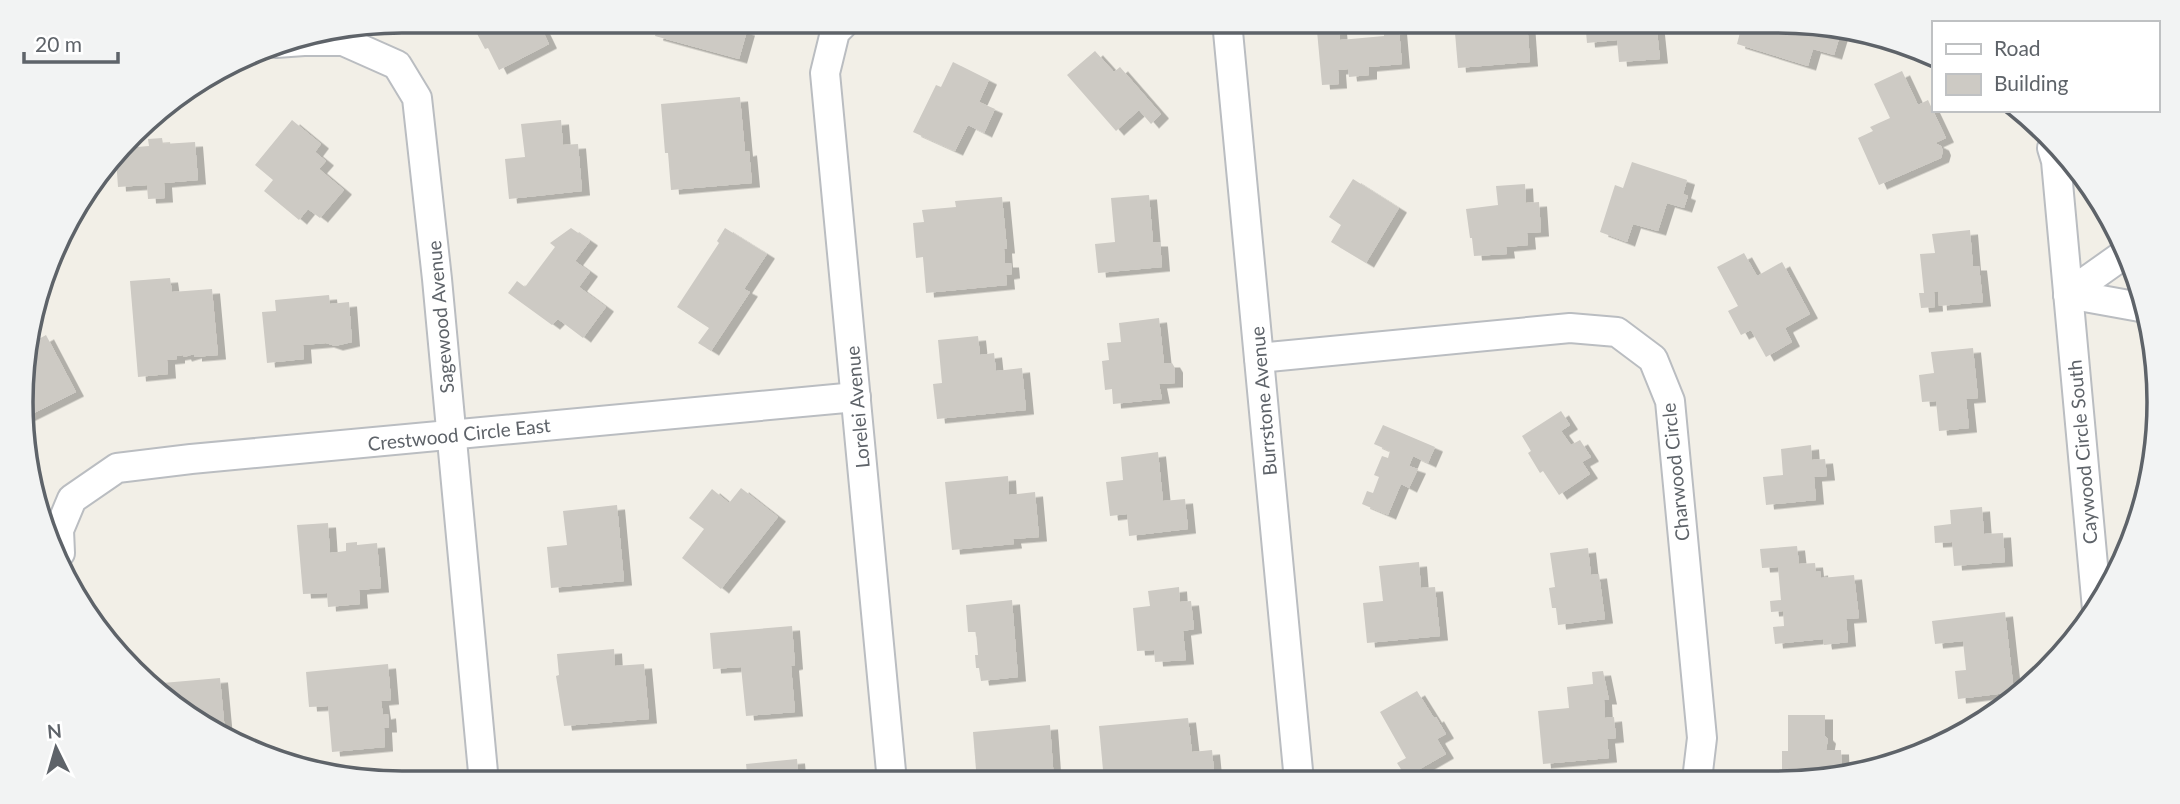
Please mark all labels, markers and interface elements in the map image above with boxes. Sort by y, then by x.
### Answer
scale bar [24,21,119,65]
legend [1932,21,2159,112]
text: 20 m [35,31,82,56]
text: Road [1994,35,2041,60]
text: Building [1994,70,2069,95]
street label: Sagewood Avenue [422,240,458,394]
street label: Burrstone Avenue [1245,325,1281,477]
street label: Lorelei Avenue [840,345,874,469]
street label: Caywood Circle South [2062,359,2102,545]
street label: Charwood Circle [1656,402,1694,542]
street label: Crestwood Circle East [366,413,552,455]
north arrow [21,713,91,783]
text: N [46,718,63,743]

